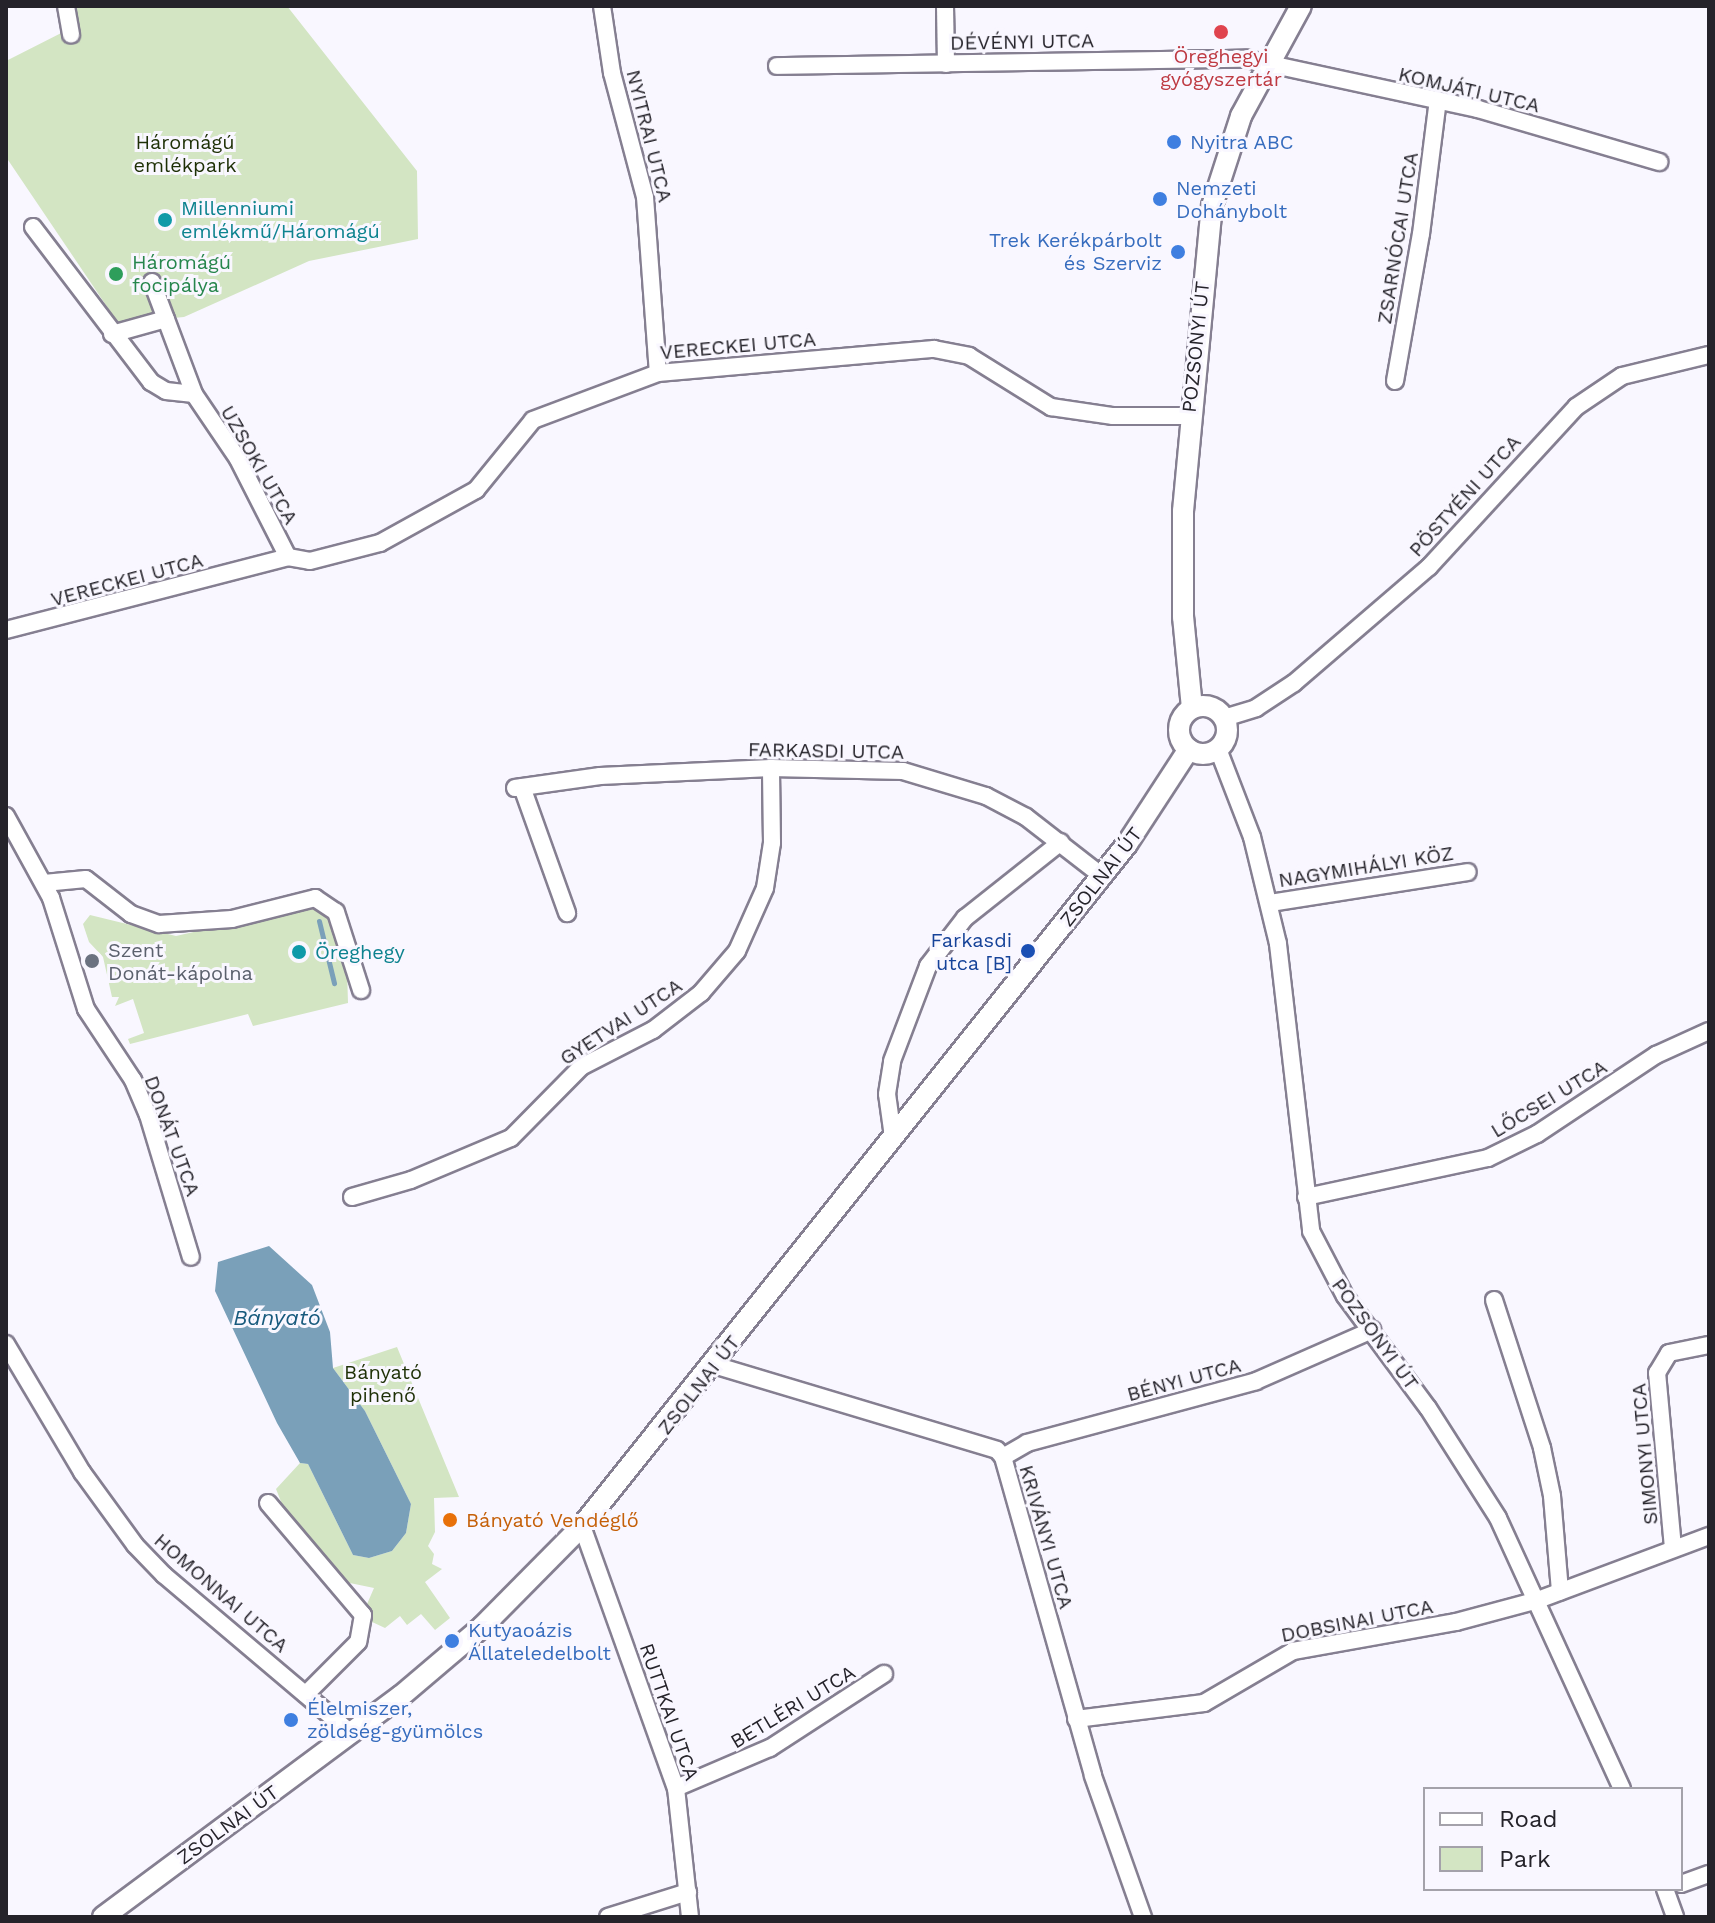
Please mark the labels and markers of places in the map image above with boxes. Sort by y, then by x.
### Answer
marker: Öreghegyi gyógyszertár [1212,23,1230,41]
place label: Öreghegyi gyógyszertár [1160,44,1282,91]
place label: Nyitra ABC [1190,130,1295,154]
marker: Nyitra ABC [1165,133,1183,151]
place label: Nemzeti Dohánybolt [1176,176,1287,223]
marker: Nemzeti Dohánybolt [1151,190,1169,208]
place label: Millenniumi emlékmű/Háromágú [181,196,380,243]
marker: Millenniumi emlékmű/Háromágú [156,211,174,229]
place label: Trek Kerékpárbolt és Szerviz [989,228,1162,275]
marker: Trek Kerékpárbolt és Szerviz [1169,243,1187,261]
place label: Háromágú focipálya [132,250,231,297]
marker: Háromágú focipálya [107,265,125,283]
place label: Farkasdi utca [B] [930,928,1012,975]
place label: Szent Donát-kápolna [108,938,253,985]
place label: Öreghegy [315,940,405,964]
marker: Farkasdi utca [B] [1019,942,1037,960]
marker: Öreghegy [290,943,308,961]
marker: Szent Donát-kápolna [83,952,101,970]
place label: Bányató Vendéglő [466,1508,639,1532]
marker: Bányató Vendéglő [441,1511,459,1529]
place label: Kutyaoázis Állateledelbolt [468,1618,611,1665]
marker: Kutyaoázis Állateledelbolt [443,1632,461,1650]
place label: Élelmiszer, zöldség-gyümölcs [307,1696,483,1743]
marker: Élelmiszer, zöldség-gyümölcs [282,1711,300,1729]

